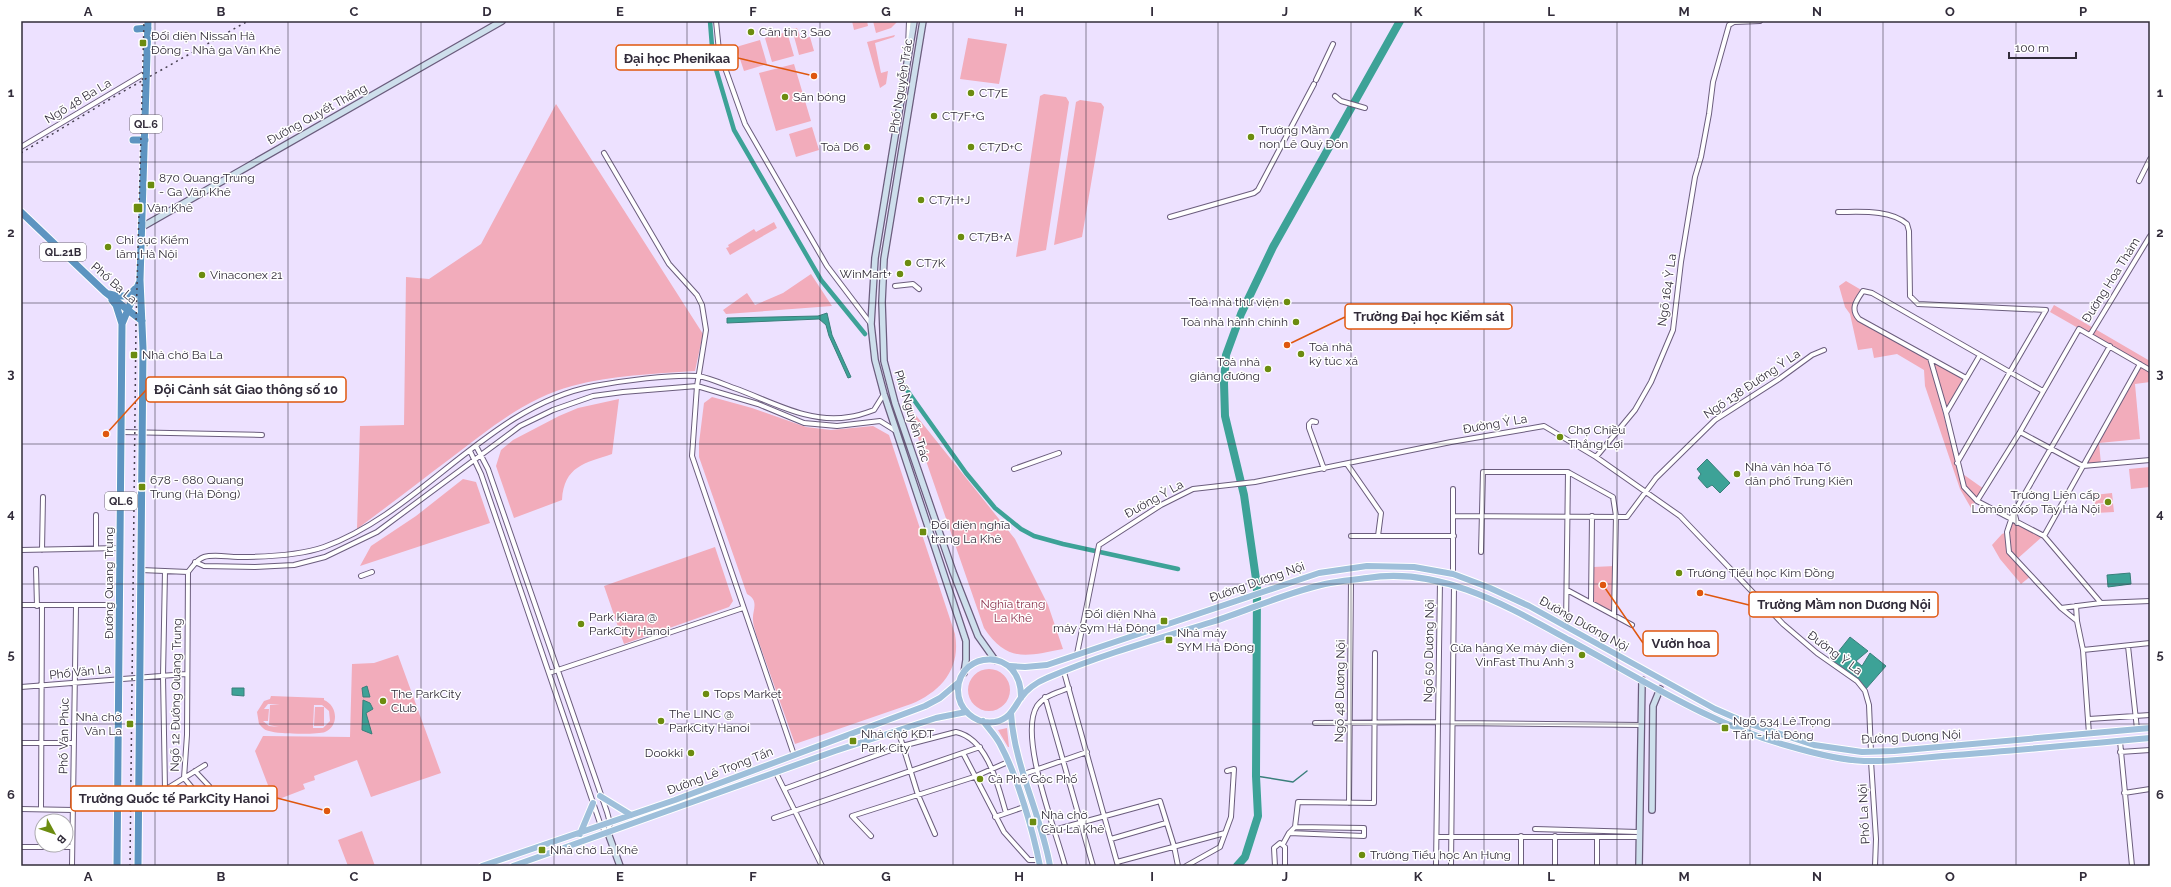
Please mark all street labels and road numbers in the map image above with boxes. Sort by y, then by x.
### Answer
street label: Phố Nguyễn Trác [887,37,915,134]
street label: Ngõ 48 Ba La [42,76,114,126]
street label: Đường Quyết Thắng [265,81,369,147]
road number: QL.6 [130,115,162,133]
street label: Đường Hoa Thám [2079,235,2143,325]
road number: QL.21B [40,243,86,261]
street label: Ngõ 164 Ỷ La [1655,253,1679,327]
street label: Phố Ba La [88,259,140,307]
street label: Ngõ 138 Đường Ỷ La [1701,347,1803,421]
street label: Phố Nguyễn Trác [891,368,933,464]
street label: Đường Ỷ La [1462,411,1528,437]
street label: Đường Ỷ La [1122,477,1186,521]
road number: QL.6 [105,492,137,510]
street label: Đường Quang Trung [102,527,116,639]
street label: Đường Dương Nội [1208,559,1306,605]
street label: Đường Dương Nội [1537,594,1631,654]
street label: Ngõ 50 Dương Nội [1421,599,1437,703]
street label: Ngõ 12 Đường Quang Trung [168,618,184,772]
street label: Đường Ỷ La [1805,628,1865,678]
street label: Ngõ 48 Dương Nội [1332,639,1348,743]
street label: Phố Văn La [48,662,112,682]
street label: Phố Văn Phúc [56,697,72,774]
street label: Đường Dương Nội [1861,727,1961,747]
street label: Đường Lê Trọng Tấn [665,744,775,798]
street label: Phố La Nội [1855,784,1873,844]

